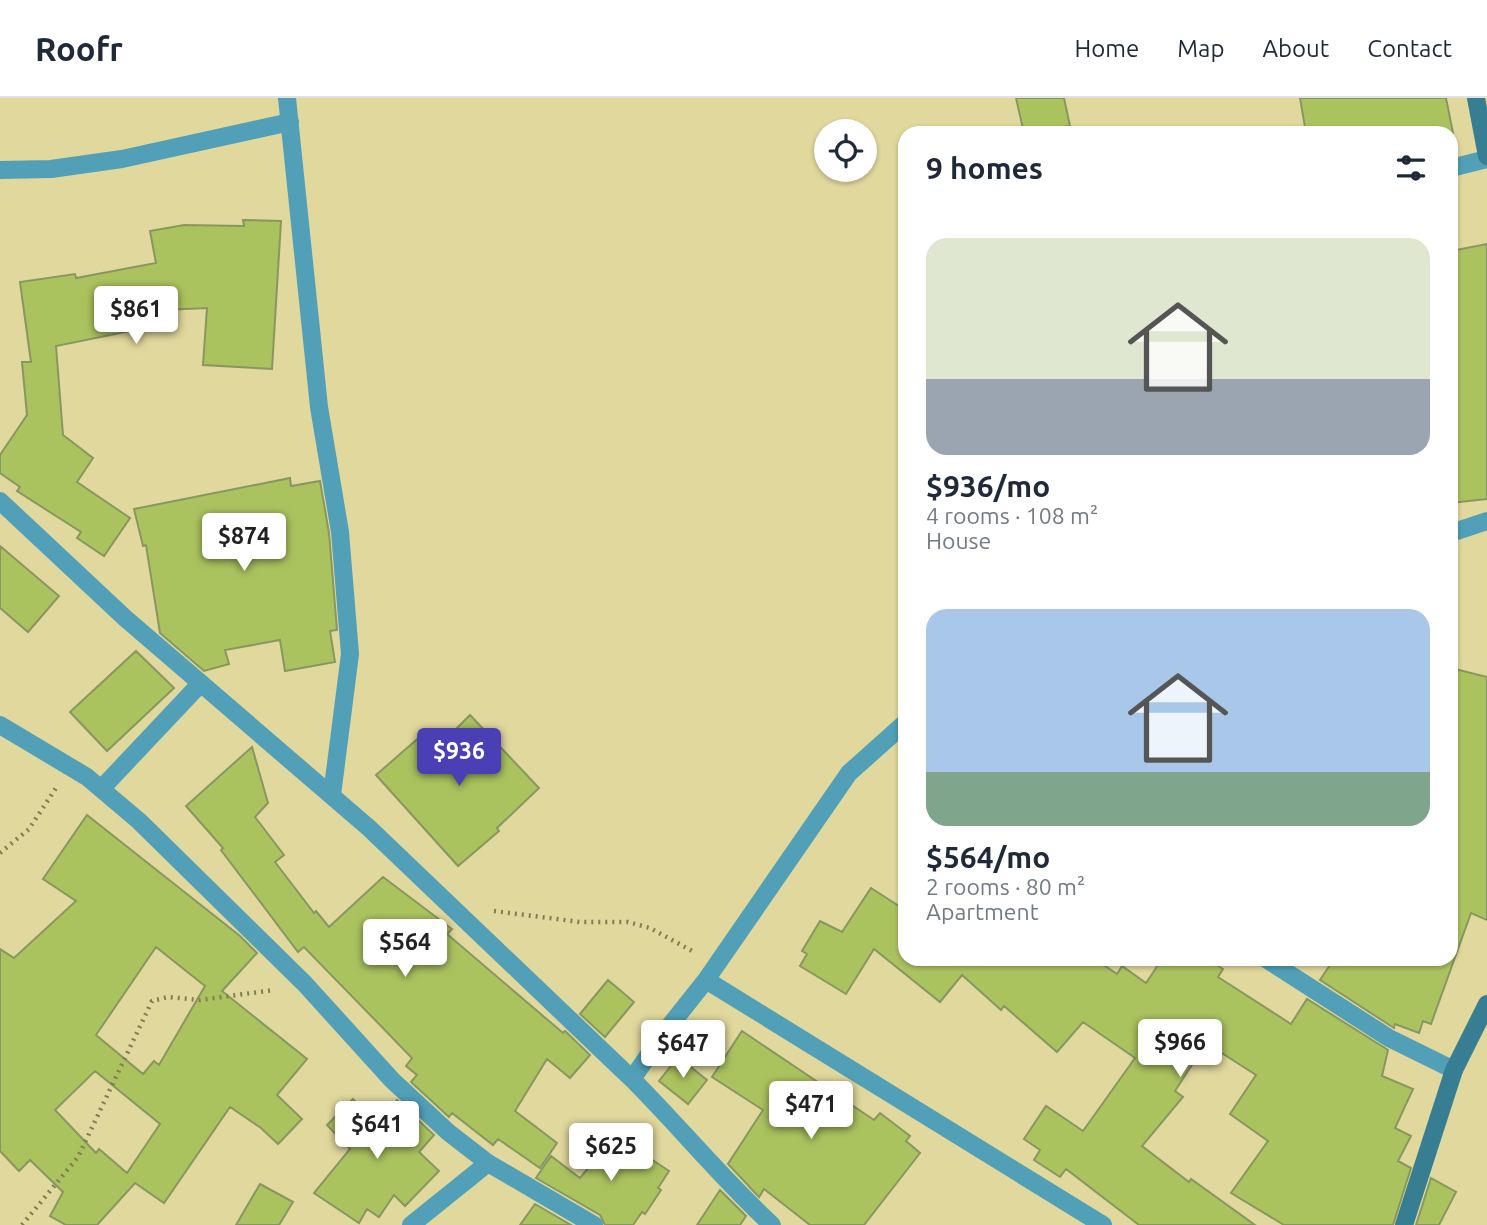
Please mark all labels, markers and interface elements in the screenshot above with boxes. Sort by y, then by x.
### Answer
text: Roofr [35,30,123,67]
text: Home [1074,35,1139,62]
text: Map [1177,35,1224,62]
text: About [1262,35,1329,62]
text: Contact [1367,35,1452,62]
map controls [814,119,877,182]
button: locate [814,119,877,182]
icon: filters [1392,149,1430,187]
text: 9 homes [926,151,1043,185]
icon: home [1115,284,1241,410]
pin: $861 [95,286,177,346]
text: $861 [110,296,162,321]
text: $936/mo [926,469,1050,503]
text: 4 rooms · 108 m² [926,503,1098,528]
pin: $874 [203,514,285,573]
text: $874 [218,523,270,548]
text: House [926,528,991,553]
icon: home [1115,655,1241,781]
pin: $936 [418,728,500,788]
text: $936 [433,738,485,763]
text: $564/mo [926,840,1050,874]
text: 2 rooms · 80 m² [926,874,1085,899]
text: Apartment [926,899,1039,924]
pin: $564 [364,920,446,979]
text: $564 [379,929,431,954]
pin: $647 [642,1020,724,1080]
pin: $966 [1139,1020,1221,1079]
text: $966 [1154,1029,1206,1054]
text: $647 [657,1030,709,1055]
pin: $471 [770,1082,852,1141]
text: $471 [785,1091,837,1116]
pin: $641 [336,1102,418,1161]
text: $641 [351,1111,403,1136]
pin: $625 [570,1124,652,1183]
text: $625 [585,1133,637,1158]

